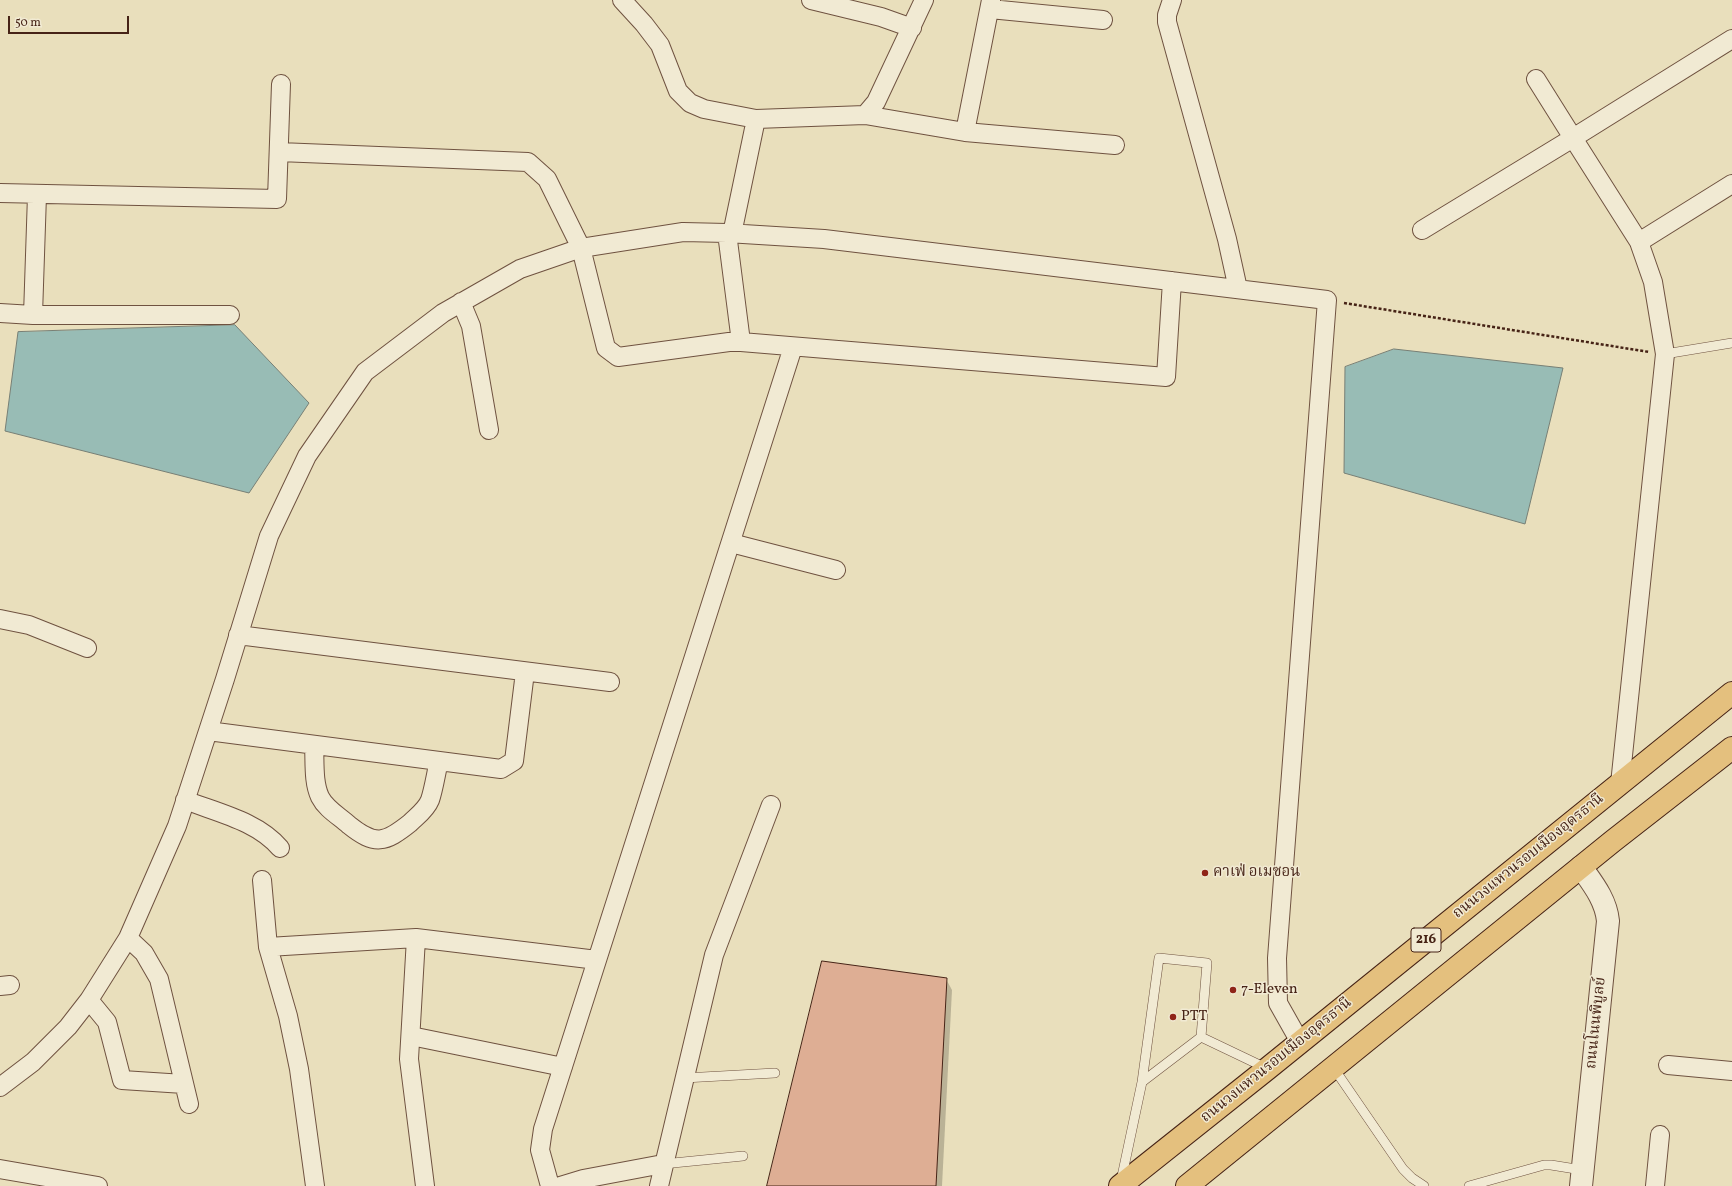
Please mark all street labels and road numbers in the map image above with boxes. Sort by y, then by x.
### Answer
street label: ถนนวงแหวนรอบเมืองอุดรธานี [1450,791,1608,923]
road number: 216 [1411,928,1441,952]
street label: ถนนโนนพิบูลย์ [1583,976,1611,1070]
street label: ถนนวงแหวนรอบเมืองอุดรธานี [1198,995,1356,1127]

